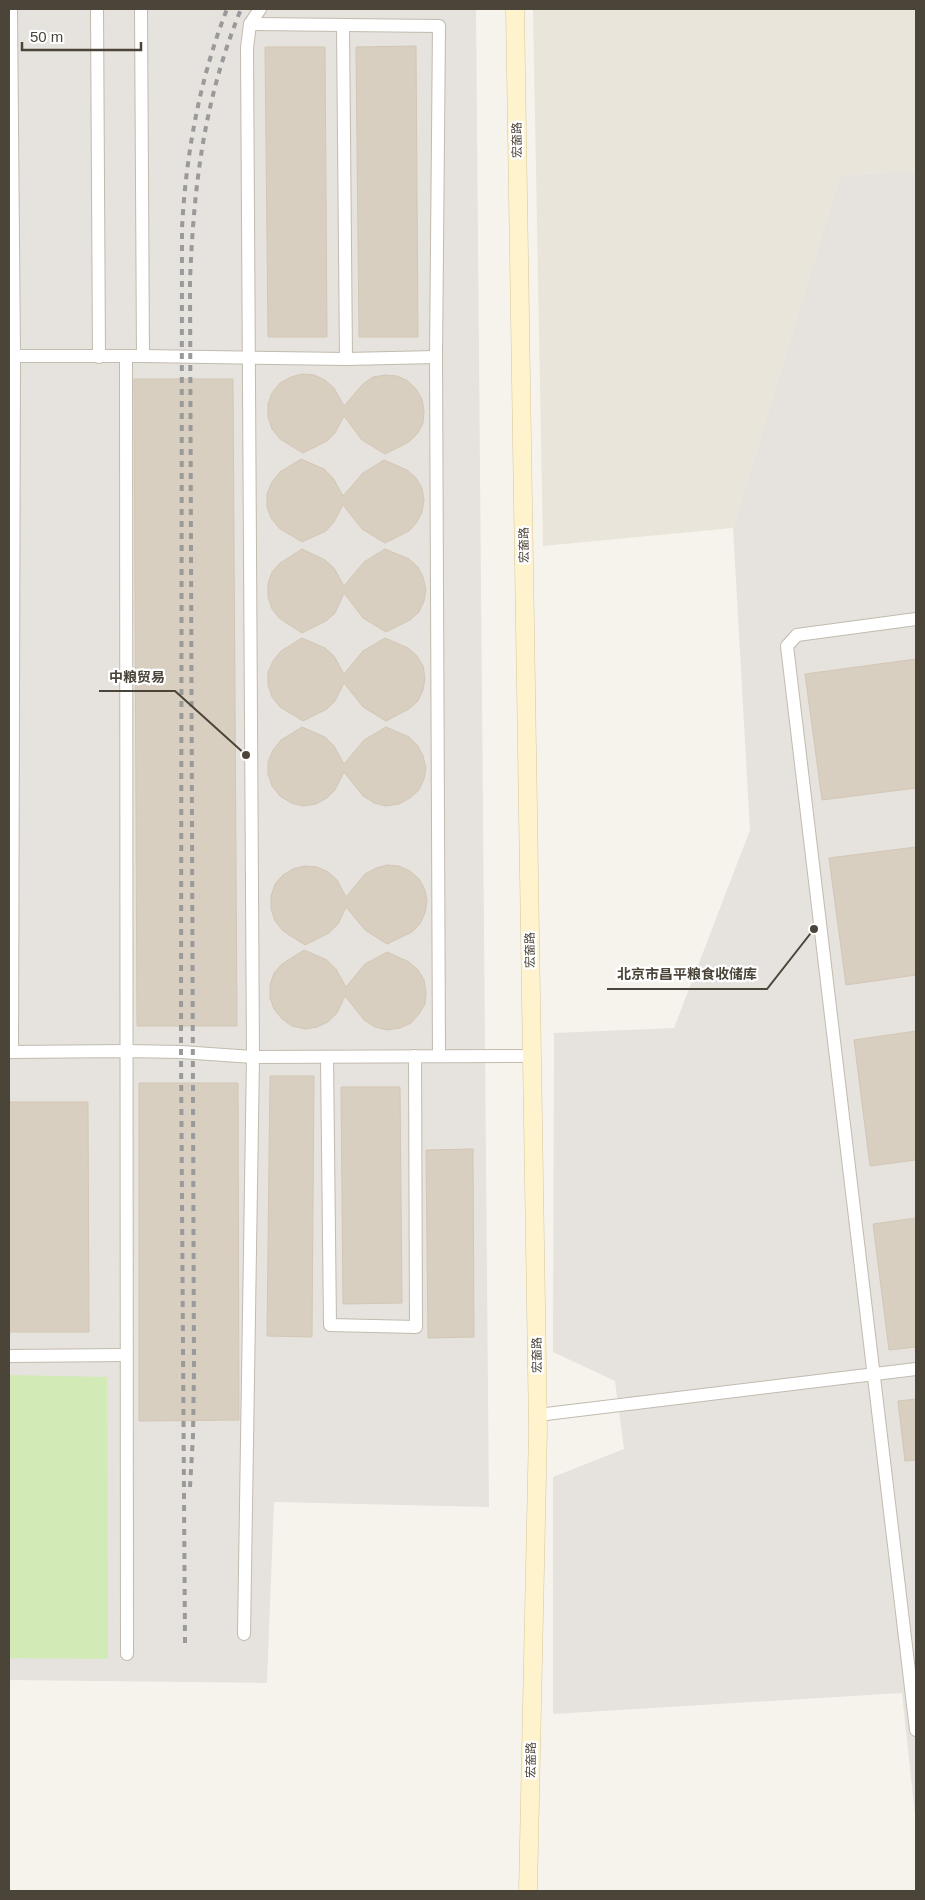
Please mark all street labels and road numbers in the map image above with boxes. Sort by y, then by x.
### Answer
street label: 宏奤路 [510,122,524,158]
street label: 宏奤路 [517,527,531,563]
street label: 宏奤路 [523,932,537,968]
street label: 宏奤路 [530,1337,544,1373]
street label: 宏奤路 [524,1742,538,1778]

